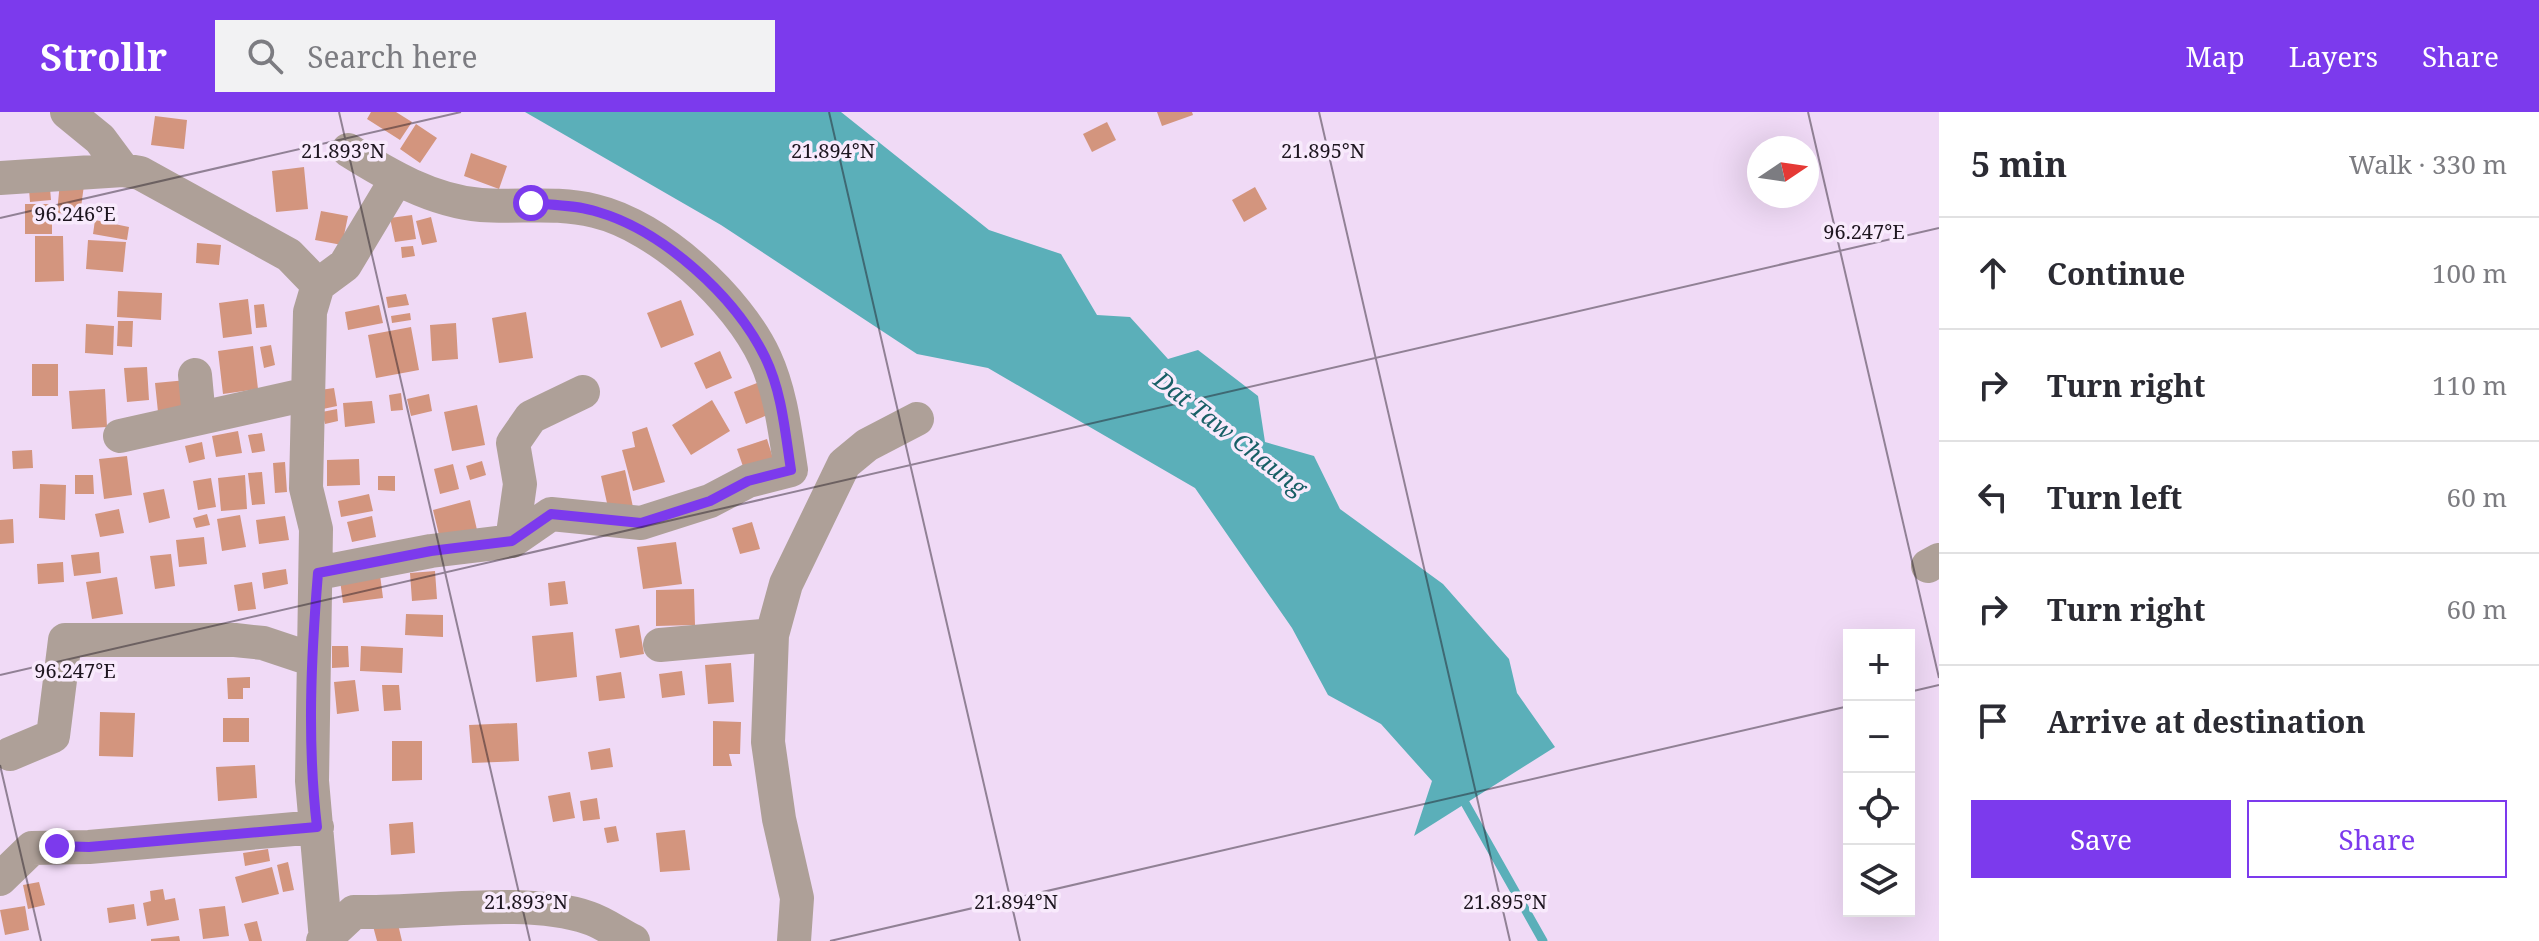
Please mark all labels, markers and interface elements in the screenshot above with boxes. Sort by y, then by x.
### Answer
search box [215,20,775,92]
text: Strollr [40,30,167,82]
icon: search [243,34,287,78]
text: Search here [307,36,478,77]
text: Map [2186,37,2245,75]
text: Layers [2289,37,2378,75]
text: Share [2422,37,2499,75]
north arrow [1747,136,1819,208]
text: 21.893°N [301,137,385,164]
text: 21.894°N [791,137,875,164]
text: 21.895°N [1281,137,1365,164]
text: 5 min [1971,141,2067,187]
text: Walk · 330 m [2349,146,2507,182]
route start [513,185,549,221]
text: 96.246°E [34,200,116,227]
text: 96.247°E [1823,218,1905,245]
icon: ahead [1971,251,2015,295]
text: Continue [2047,253,2185,294]
text: 100 m [2432,255,2507,291]
water label: Dat Taw Chaung [1147,362,1315,504]
icon: right [1971,363,2015,407]
text: Turn right [2047,365,2205,406]
text: 110 m [2432,367,2507,403]
icon: left [1971,475,2015,519]
text: Turn left [2047,477,2182,518]
text: 60 m [2447,479,2507,515]
icon: right [1971,587,2015,631]
text: Turn right [2047,589,2205,630]
text: 60 m [2447,591,2507,627]
map controls [1843,629,1915,917]
button: + [1843,629,1915,701]
text: 96.247°E [34,657,116,684]
icon: arrive [1971,699,2015,743]
button: − [1843,701,1915,773]
text: Arrive at destination [2047,701,2366,742]
button: locate [1843,773,1915,845]
button: Save [1971,800,2231,878]
button: Share [2247,800,2507,878]
route end [39,828,75,864]
button: layers [1843,845,1915,917]
text: 21.893°N [484,888,568,915]
text: 21.894°N [974,888,1058,915]
text: 21.895°N [1463,888,1547,915]

